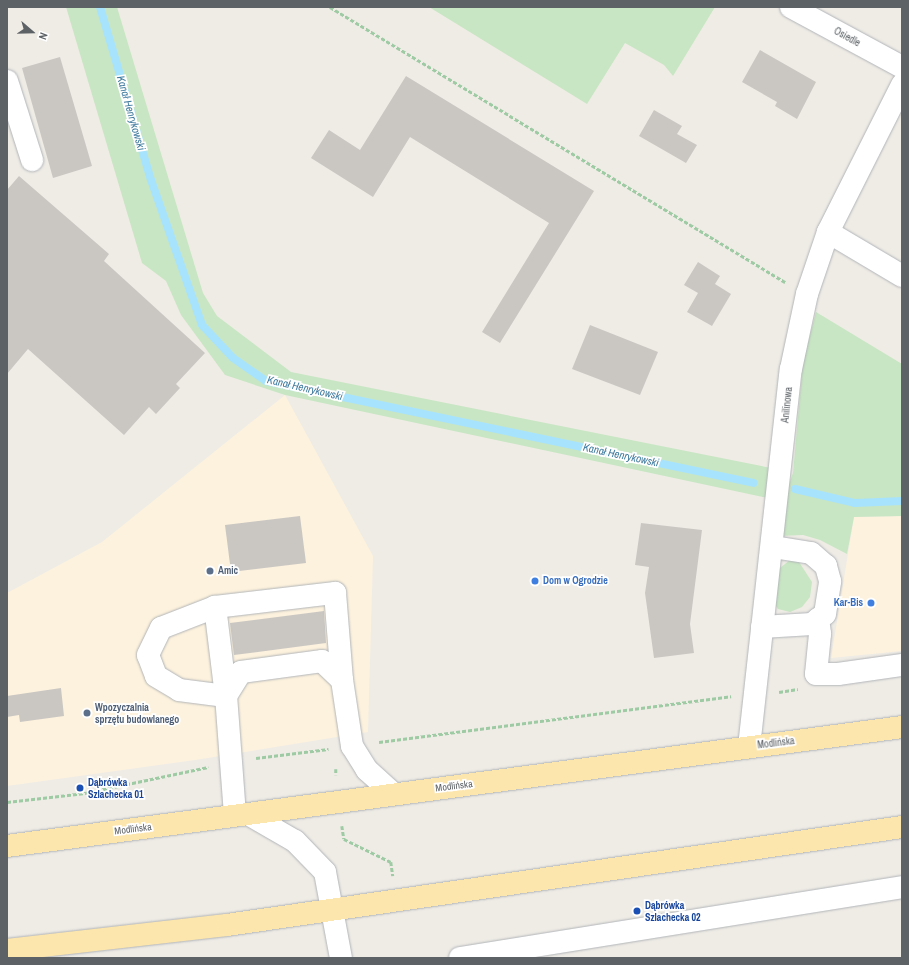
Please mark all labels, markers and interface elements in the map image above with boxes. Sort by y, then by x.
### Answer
north arrow [12,12,52,52]
street label: Osiedle [832,25,862,49]
text: N [36,31,51,42]
water label: Kanał Henrykowski [114,74,148,152]
water label: Kanał Henrykowski [266,373,344,403]
street label: Anilinowa [779,386,795,424]
water label: Kanał Henrykowski [582,441,660,469]
place label: Amic [218,565,238,577]
marker: Amic [205,566,215,576]
place label: Dom w Ogrodzie [543,575,608,587]
marker: Dom w Ogrodzie [530,576,540,586]
place label: Kar-Bis [834,597,863,609]
marker: Kar-Bis [866,598,876,608]
place label: Wpozyczalnia sprzętu budowlanego [95,701,179,724]
marker: Wpozyczalnia sprzętu budowlanego [82,708,92,718]
street label: Modlińska [757,735,795,751]
place label: Dąbrówka Szlachecka 01 [88,776,144,800]
street label: Modlińska [435,778,473,794]
marker: Dąbrówka Szlachecka 01 [75,783,85,793]
street label: Modlińska [114,821,152,837]
place label: Dąbrówka Szlachecka 02 [645,899,701,922]
marker: Dąbrówka Szlachecka 02 [632,906,642,916]

